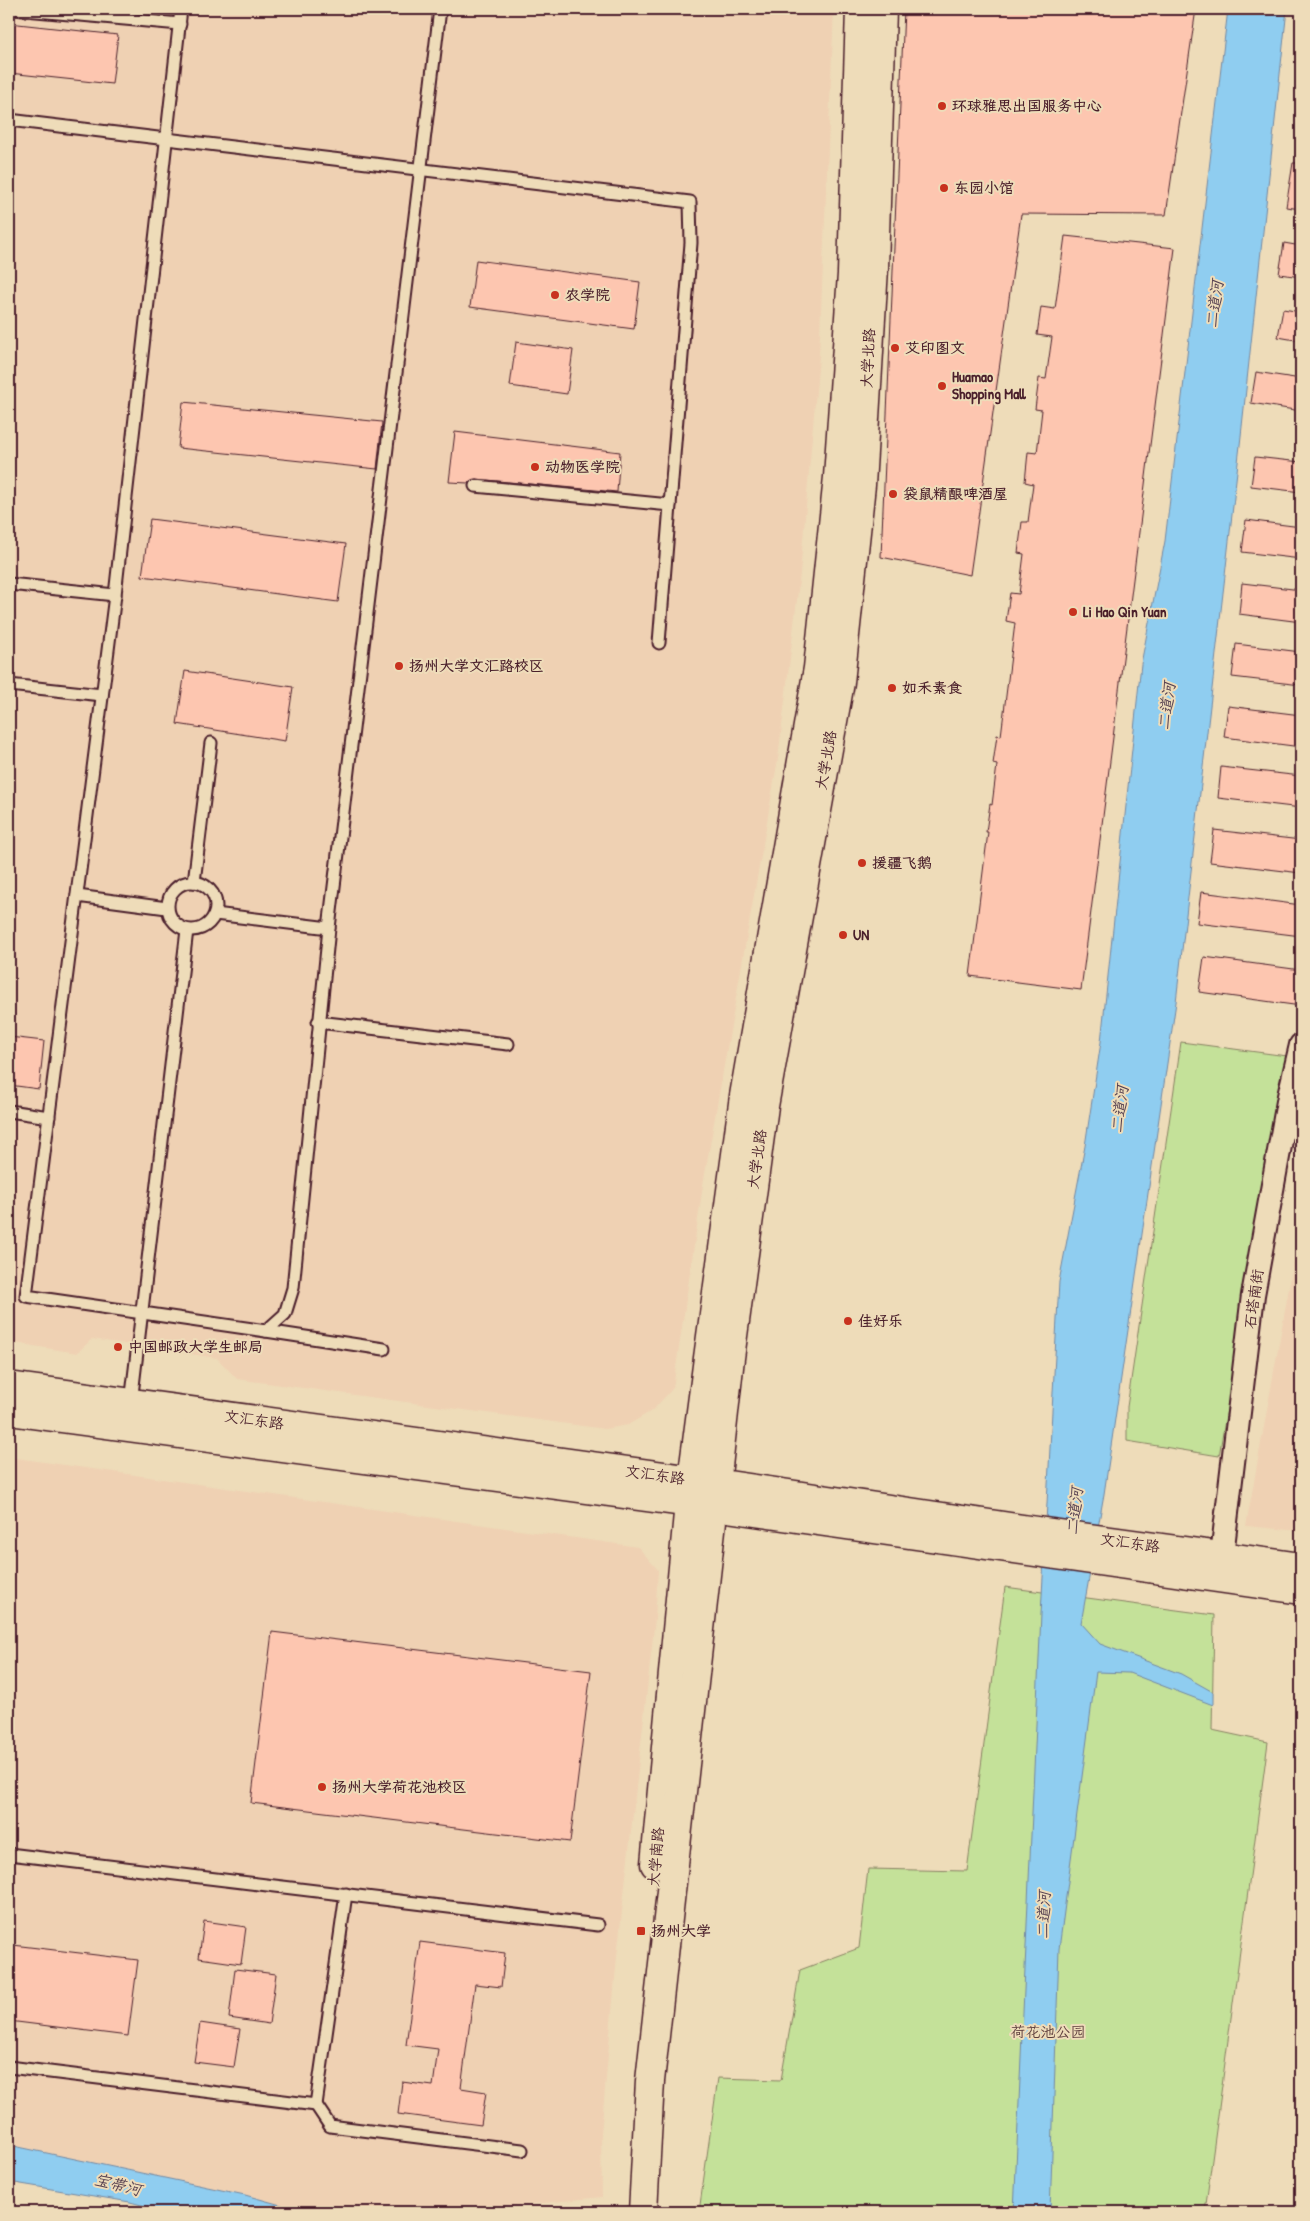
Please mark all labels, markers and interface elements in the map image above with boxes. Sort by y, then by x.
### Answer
place label: 环球雅思出国服务中心 [952,95,1102,116]
marker: 环球雅思出国服务中心 [936,100,948,112]
place label: 东园小馆 [954,177,1014,198]
marker: 东园小馆 [938,182,950,194]
water label: 二道河 [1200,276,1228,329]
place label: 农学院 [565,284,610,305]
marker: 农学院 [549,289,561,301]
street label: 大学北路 [855,327,880,388]
place label: 艾印图文 [905,337,965,358]
marker: 艾印图文 [889,342,901,354]
place label: Huamao Shopping Mall [952,366,1026,405]
marker: Huamao Shopping Mall [936,380,948,392]
place label: 动物医学院 [545,456,620,477]
marker: 动物医学院 [529,461,541,473]
place label: 袋鼠精酿啤酒屋 [903,483,1008,504]
marker: 袋鼠精酿啤酒屋 [887,488,899,500]
place label: Li Hao Qin Yuan [1083,601,1167,622]
marker: Li Hao Qin Yuan [1067,606,1079,618]
place label: 扬州大学文汇路校区 [409,655,544,676]
marker: 扬州大学文汇路校区 [393,660,405,672]
place label: 如禾素食 [902,677,962,698]
water label: 二道河 [1152,678,1180,731]
marker: 如禾素食 [886,682,898,694]
street label: 大学北路 [810,729,841,791]
place label: 援疆飞鹅 [872,852,932,873]
marker: 援疆飞鹅 [856,857,868,869]
place label: UN [853,924,869,945]
marker: UN [837,929,849,941]
water label: 二道河 [1105,1081,1133,1134]
street label: 大学北路 [742,1128,771,1190]
street label: 石塔南街 [1239,1268,1268,1330]
place label: 佳好乐 [858,1310,903,1331]
marker: 佳好乐 [842,1315,854,1327]
place label: 中国邮政大学生邮局 [128,1336,263,1357]
marker: 中国邮政大学生邮局 [112,1341,124,1353]
street label: 文汇东路 [223,1405,285,1434]
street label: 文汇东路 [624,1460,686,1489]
water label: 二道河 [1061,1483,1088,1536]
street label: 文汇东路 [1099,1528,1161,1557]
place label: 扬州大学荷花池校区 [332,1776,467,1797]
marker: 扬州大学荷花池校区 [316,1781,328,1793]
street label: 大学南路 [642,1826,669,1888]
water label: 二道河 [1031,1888,1055,1939]
place label: 扬州大学 [651,1920,711,1941]
marker: 扬州大学 [635,1925,647,1937]
park label: 荷花池公园 [1010,2021,1086,2042]
water label: 宝带河 [92,2168,147,2201]

